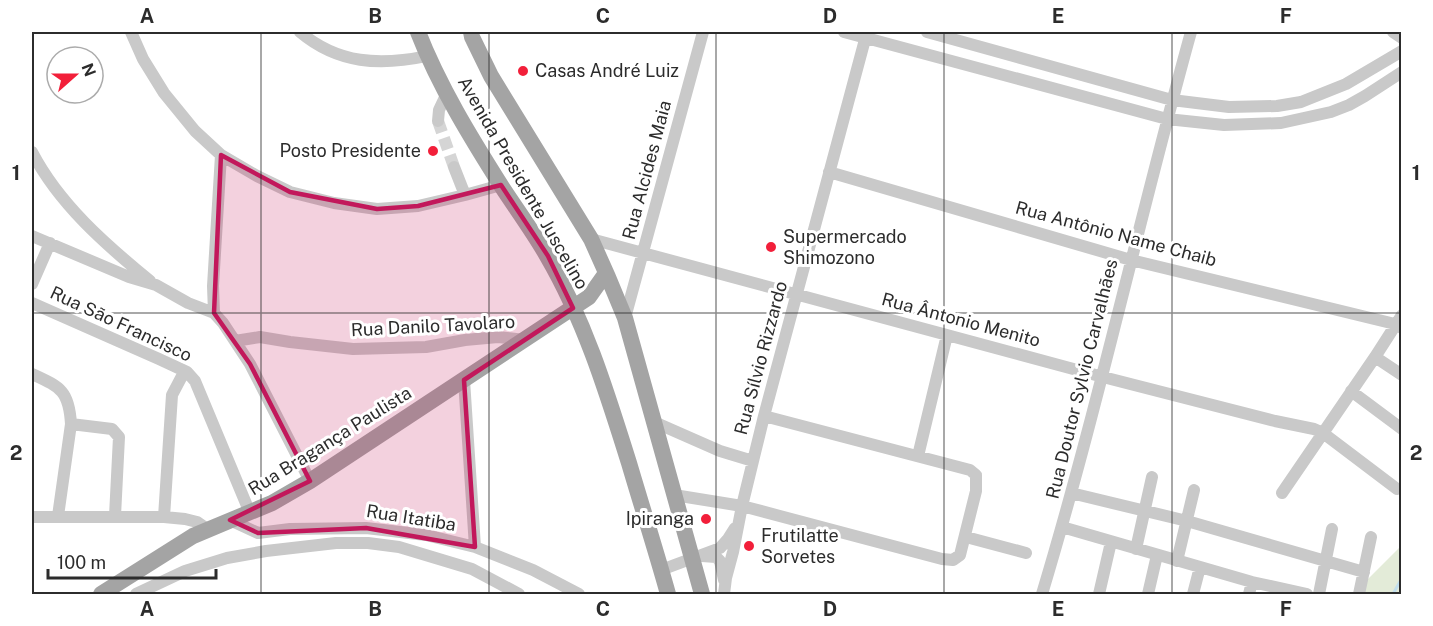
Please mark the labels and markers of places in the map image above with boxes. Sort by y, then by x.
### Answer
place label: Casas André Luiz [535,60,679,81]
marker: Casas André Luiz [516,64,530,78]
place label: Posto Presidente [280,140,421,161]
marker: Posto Presidente [426,144,440,158]
place label: Supermercado Shimozono [783,226,907,268]
marker: Supermercado Shimozono [764,240,778,254]
place label: Ipiranga [626,508,694,529]
marker: Ipiranga [699,512,713,526]
place label: Frutilatte Sorvetes [761,525,839,567]
marker: Frutilatte Sorvetes [742,539,756,553]

